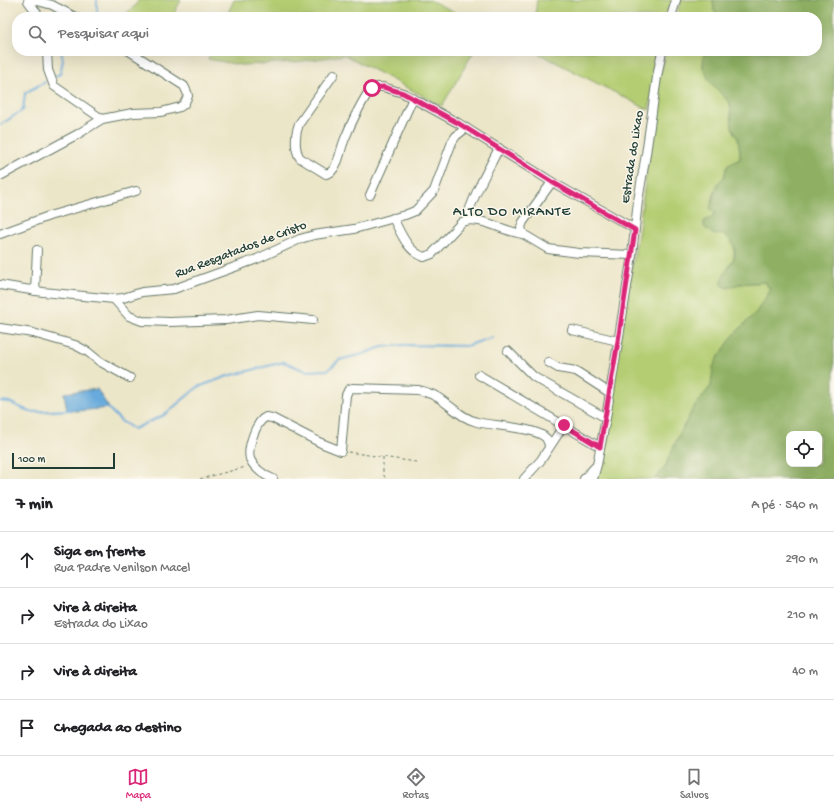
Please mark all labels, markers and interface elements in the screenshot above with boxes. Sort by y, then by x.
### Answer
search box [12,12,822,56]
icon: search [26,23,48,45]
text: Pesquisar aqui [58,25,149,43]
route start [363,79,381,97]
street label: Estrada do Lixao [618,109,648,204]
district label: ALTO DO MIRANTE [453,204,571,221]
street label: Rua Resgatados de Cristo [173,218,309,282]
route end [555,416,573,434]
map controls [786,431,822,467]
button: locate [786,431,822,467]
scale bar [12,451,115,470]
text: 100 m [18,454,45,466]
text: 7 min [16,495,53,515]
text: A pé · 540 m [751,498,818,513]
text: Siga em frente [54,543,145,561]
icon: ahead [16,549,38,571]
text: 290 m [785,552,818,567]
text: Rua Padre Venilson Macel [54,561,190,576]
text: Vire à direita [54,599,137,617]
icon: right [16,605,38,627]
text: 210 m [787,608,818,623]
text: Estrada do Lixao [54,617,148,632]
icon: right [16,661,38,683]
text: Vire à direita [54,663,137,681]
text: 40 m [792,664,818,679]
icon: arrive [16,717,38,739]
text: Chegada ao destino [54,719,181,737]
tab: Mapa [126,766,151,802]
tab: Rotas [402,766,429,802]
tab: Salvos [680,766,708,802]

